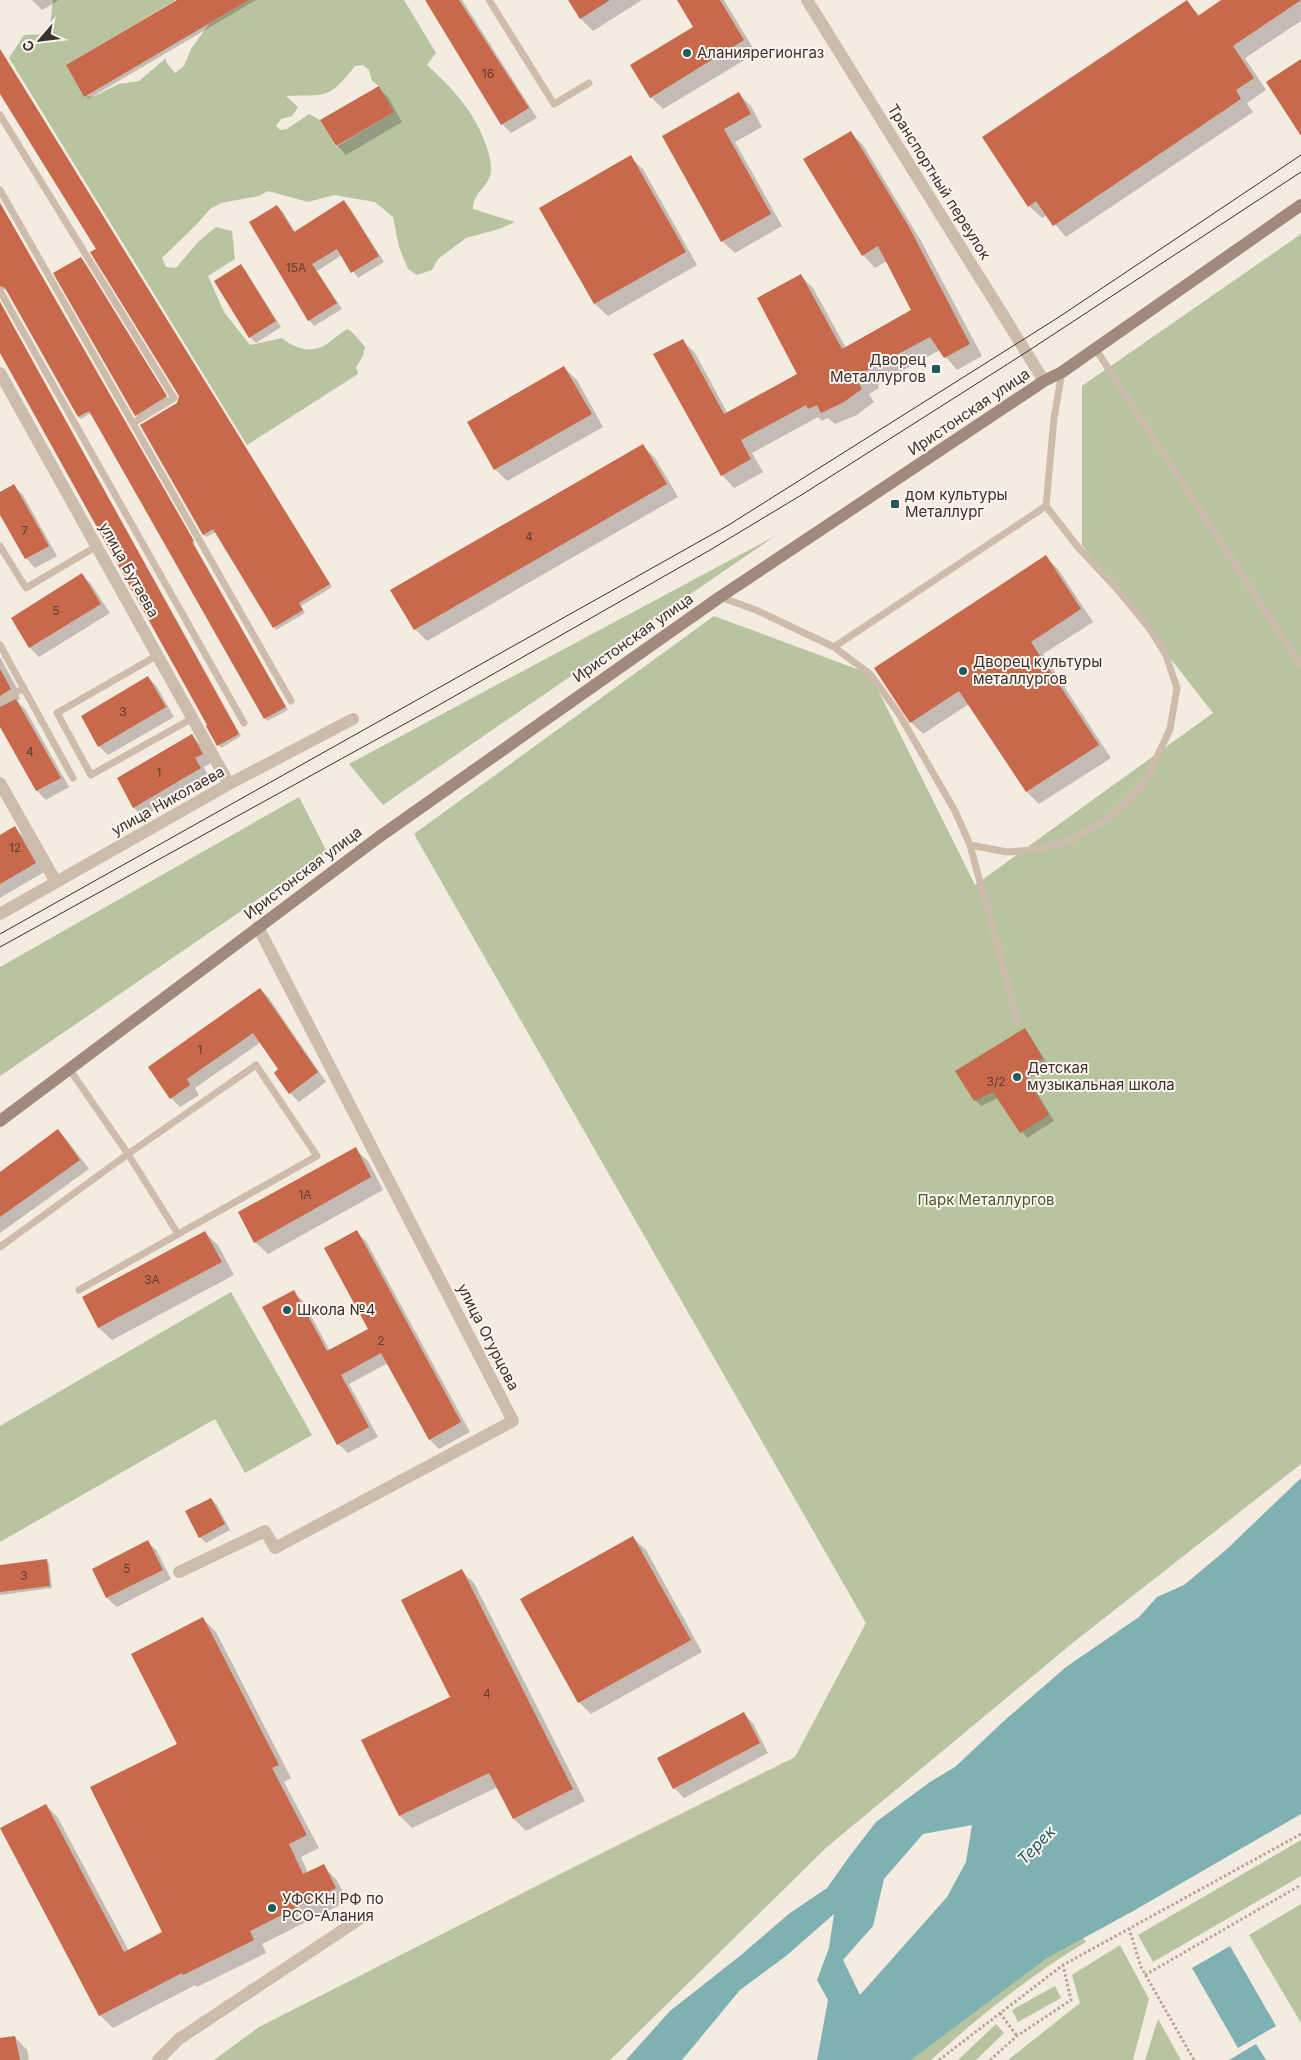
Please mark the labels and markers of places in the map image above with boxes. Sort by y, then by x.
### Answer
place label: Аланиярегионгаз [697,43,824,62]
marker: Аланиярегионгаз [681,47,693,59]
place label: Дворец Металлургов [830,350,926,386]
marker: Дворец Металлургов [930,363,942,375]
place label: дом культуры Металлург [905,485,1008,521]
marker: дом культуры Металлург [889,498,901,510]
place label: Дворец культуры металлургов [973,652,1102,688]
marker: Дворец культуры металлургов [957,665,969,677]
place label: Детская музыкальная школа [1027,1058,1175,1094]
marker: Детская музыкальная школа [1011,1071,1023,1083]
place label: Школа №4 [297,1300,376,1319]
marker: Школа №4 [281,1304,293,1316]
place label: УФСКН РФ по РСО-Алания [282,1889,384,1925]
marker: УФСКН РФ по РСО-Алания [266,1902,278,1914]

